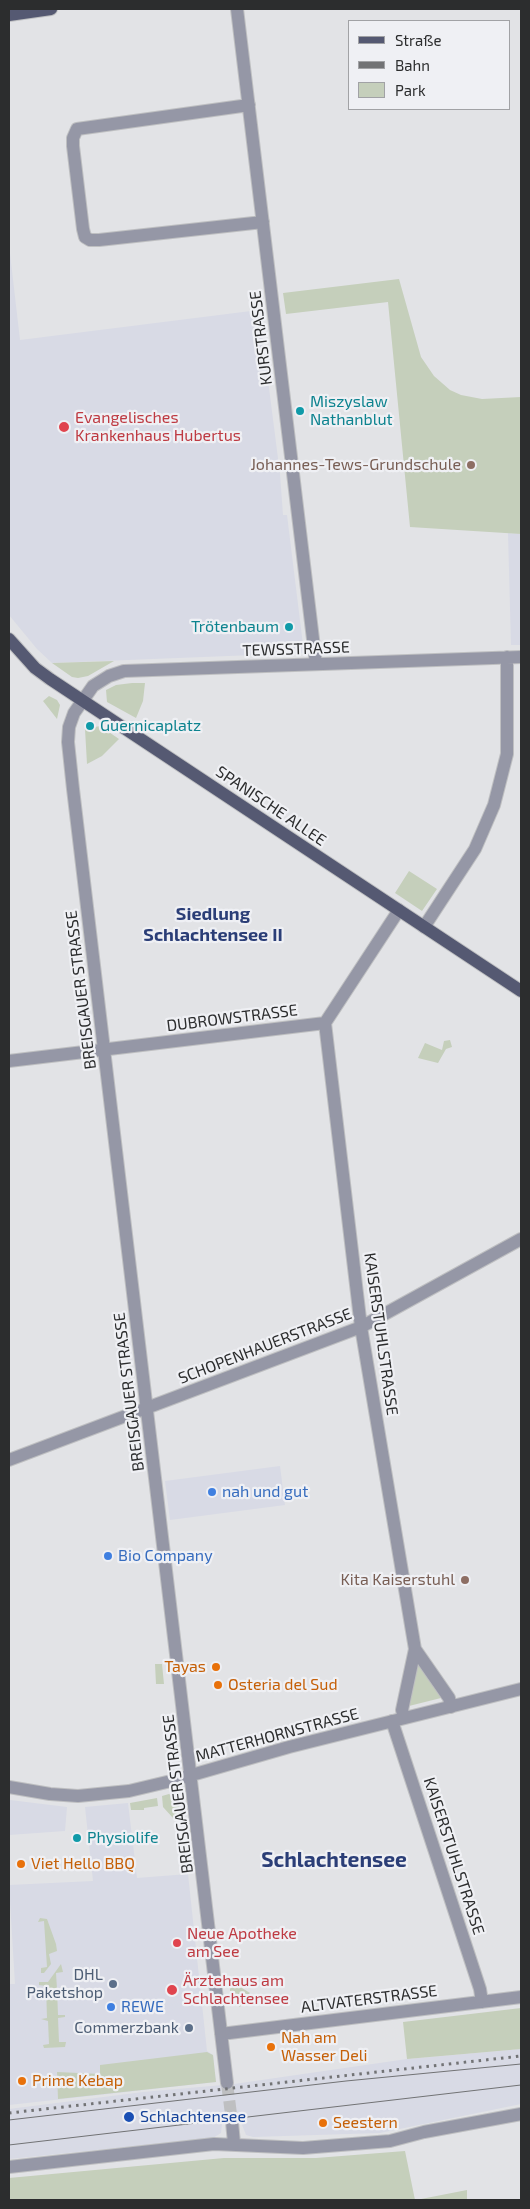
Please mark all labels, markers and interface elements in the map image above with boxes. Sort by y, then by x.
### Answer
legend [348,20,510,110]
text: Straße [395,31,441,49]
text: Bahn [395,56,430,74]
text: Park [395,81,426,99]
street label: KURSTRASSE [246,290,276,386]
place label: Miszyslaw Nathanblut [310,392,393,430]
marker: Miszyslaw Nathanblut [294,405,306,417]
place label: Evangelisches Krankenhaus Hubertus [75,408,241,446]
marker: Evangelisches Krankenhaus Hubertus [57,420,71,434]
place label: Johannes-Tews-Grundschule [250,455,461,475]
marker: Johannes-Tews-Grundschule [465,459,477,471]
place label: Trötenbaum [191,617,279,637]
marker: Trötenbaum [283,621,295,633]
street label: TEWSSTRASSE [242,638,350,660]
place label: Guernicaplatz [100,716,201,736]
marker: Guernicaplatz [84,720,96,732]
street label: SPANISCHE ALLEE [212,762,330,850]
district label: Siedlung Schlachtensee II [143,903,283,946]
street label: BREISGAUER STRASSE [62,909,100,1071]
street label: DUBROWSTRASSE [165,1000,299,1036]
street label: KAISERSTUHLSTRASSE [360,1251,402,1417]
street label: SCHOPENHAUERSTRASSE [176,1304,354,1388]
street label: BREISGAUER STRASSE [110,1311,148,1473]
place label: nah und gut [222,1482,308,1502]
marker: nah und gut [206,1486,218,1498]
place label: Bio Company [118,1546,213,1566]
marker: Bio Company [102,1550,114,1562]
place label: Kita Kaiserstuhl [340,1570,455,1590]
marker: Kita Kaiserstuhl [459,1574,471,1586]
place label: Tayas [164,1657,206,1677]
marker: Tayas [210,1661,222,1673]
place label: Osteria del Sud [228,1675,338,1695]
marker: Osteria del Sud [212,1679,224,1691]
street label: MATTERHORNSTRASSE [193,1704,361,1766]
street label: BREISGAUER STRASSE [159,1713,197,1875]
street label: KAISERSTUHLSTRASSE [419,1775,489,1937]
place label: Physiolife [87,1828,159,1848]
marker: Physiolife [71,1832,83,1844]
district label: Schlachtensee [261,1847,407,1873]
place label: Viet Hello BBQ [31,1854,135,1874]
marker: Viet Hello BBQ [15,1858,27,1870]
place label: Neue Apotheke am See [187,1924,297,1962]
marker: Neue Apotheke am See [171,1937,183,1949]
place label: DHL Paketshop [26,1965,103,2003]
place label: Ärztehaus am Schlachtensee [183,1971,289,2009]
marker: DHL Paketshop [107,1978,119,1990]
street label: ALTVATERSTRASSE [300,1981,438,2017]
marker: Ärztehaus am Schlachtensee [165,1983,179,1997]
place label: REWE [121,1997,164,2017]
marker: REWE [105,2001,117,2013]
place label: Commerzbank [74,2018,179,2038]
marker: Commerzbank [183,2022,195,2034]
place label: Nah am Wasser Deli [281,2028,368,2066]
marker: Nah am Wasser Deli [265,2041,277,2053]
place label: Prime Kebap [32,2071,123,2091]
marker: Prime Kebap [16,2075,28,2087]
place label: Schlachtensee [140,2107,246,2127]
marker: Schlachtensee [122,2110,136,2124]
place label: Seestern [333,2113,398,2133]
marker: Seestern [317,2117,329,2129]

